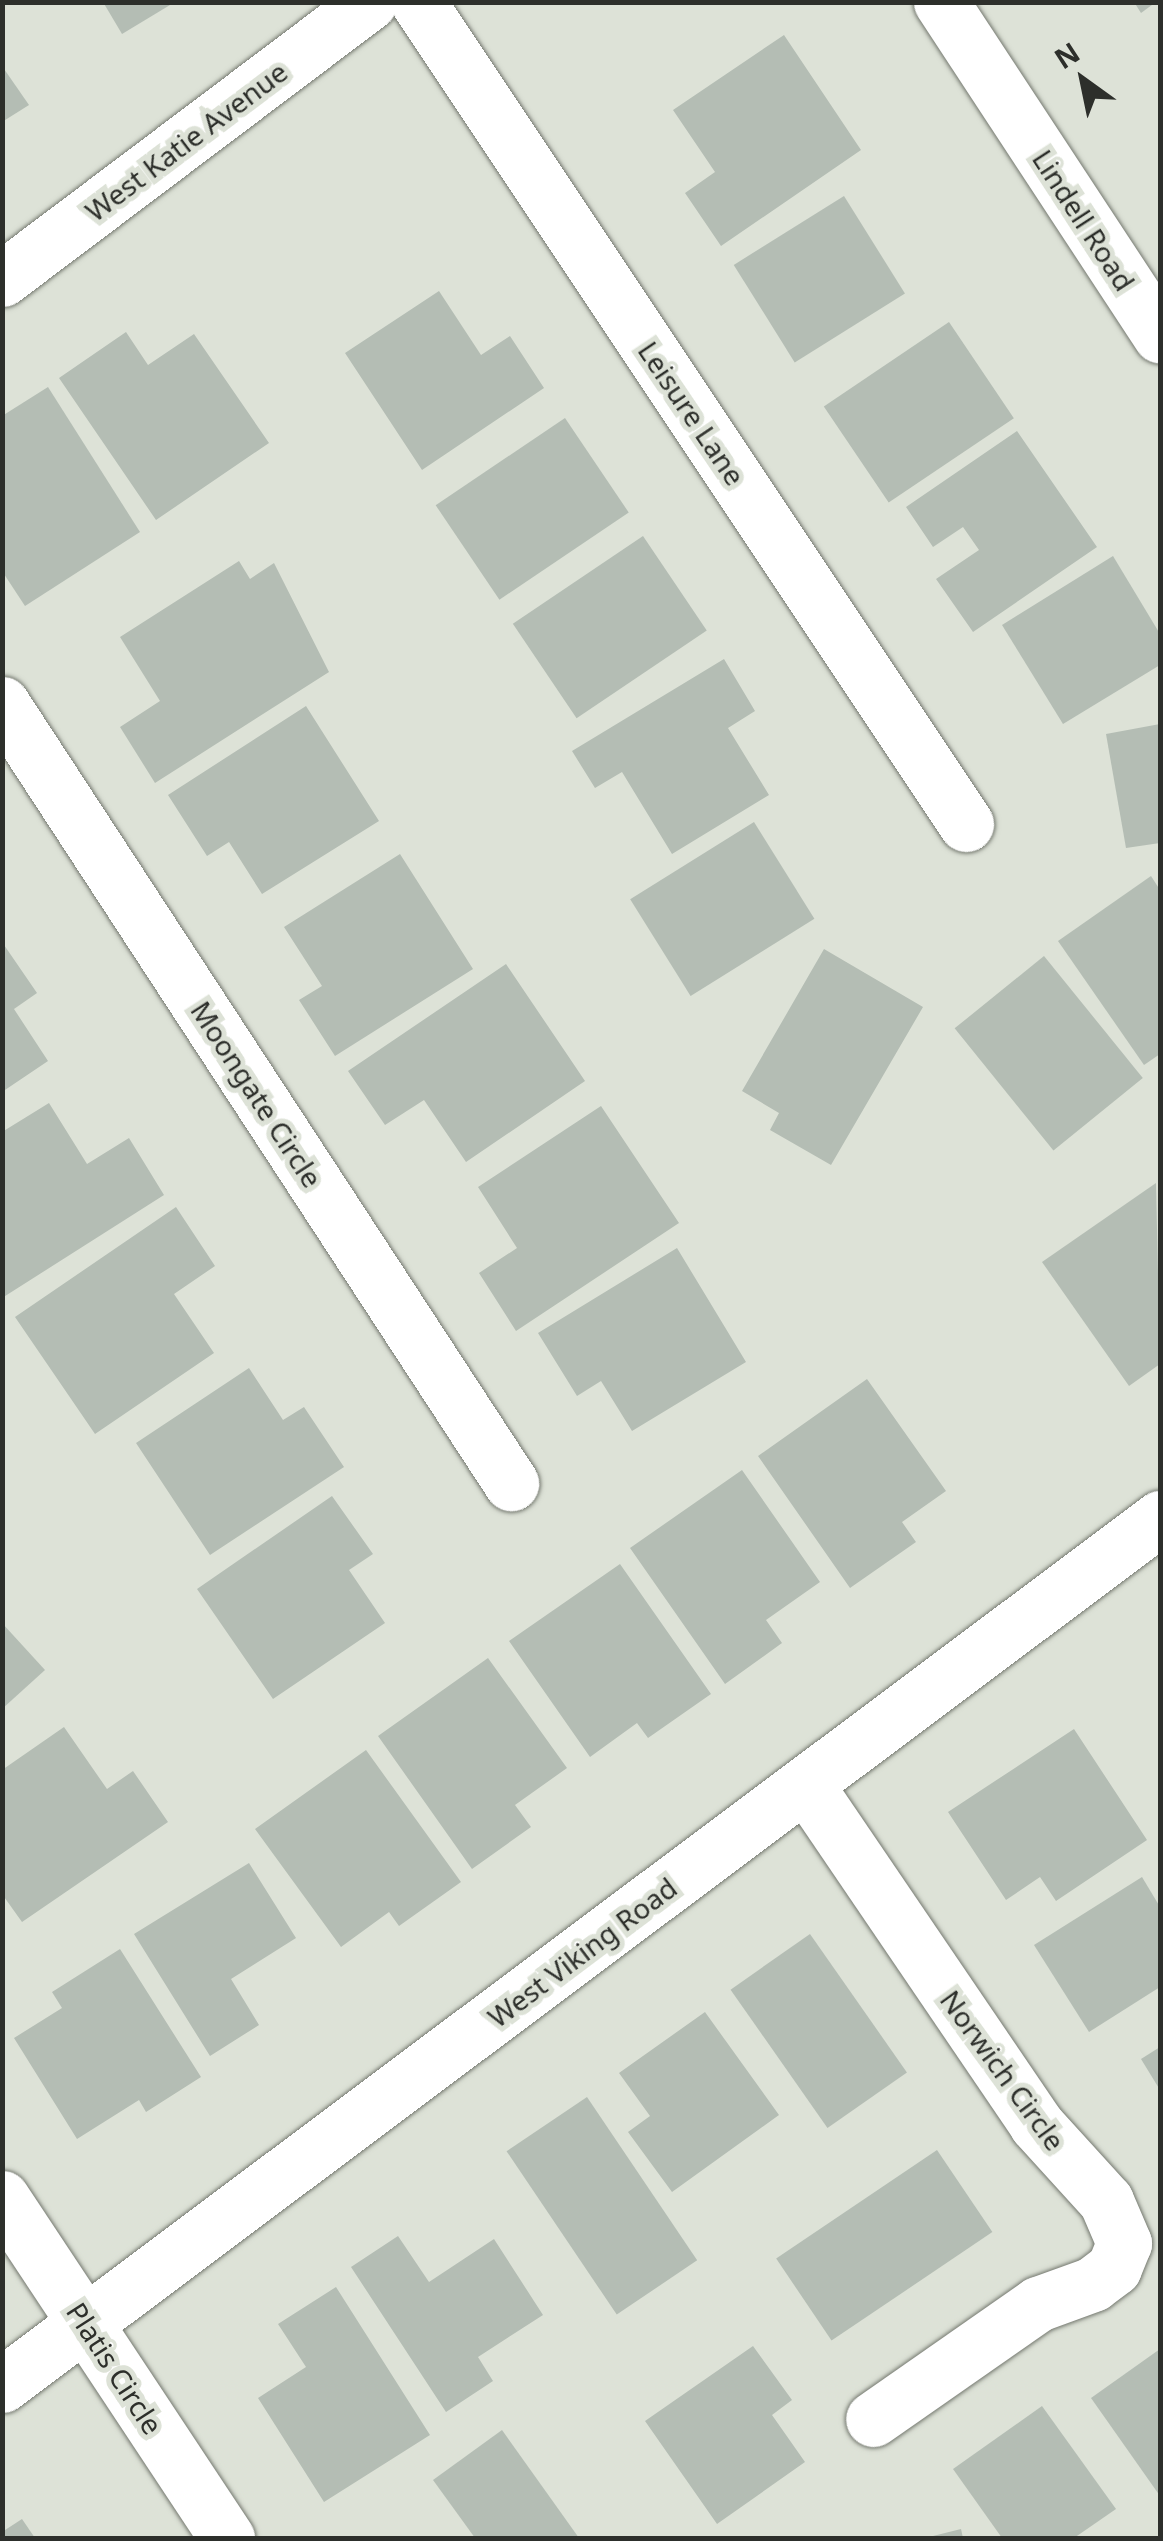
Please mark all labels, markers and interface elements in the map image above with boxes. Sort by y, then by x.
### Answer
north arrow [1033,30,1133,130]
text: N [1047,33,1087,77]
street label: West Katie Avenue [79,54,293,228]
street label: Lindell Road [1026,143,1142,297]
street label: Leisure Lane [632,335,752,491]
street label: Moongate Circle [184,995,330,1193]
street label: West Viking Road [481,1870,683,2034]
street label: Norwich Circle [934,1984,1072,2156]
street label: Platis Circle [60,2296,170,2440]

